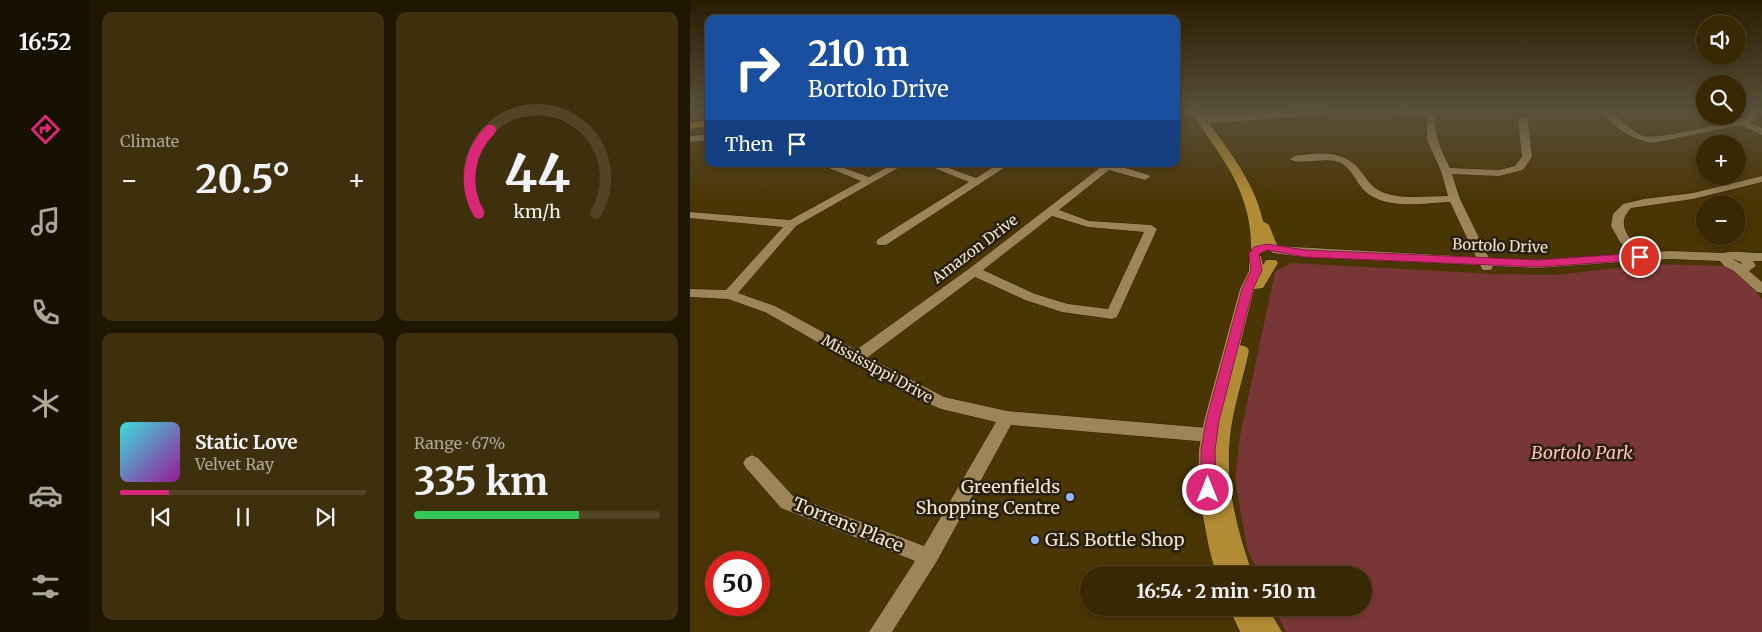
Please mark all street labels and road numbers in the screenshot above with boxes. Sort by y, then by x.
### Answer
street label: Amazon Drive [927,210,1022,288]
street label: Bortolo Drive [1452,234,1548,257]
street label: Mississippi Drive [818,330,936,407]
street label: Torrens Place [789,492,907,557]

